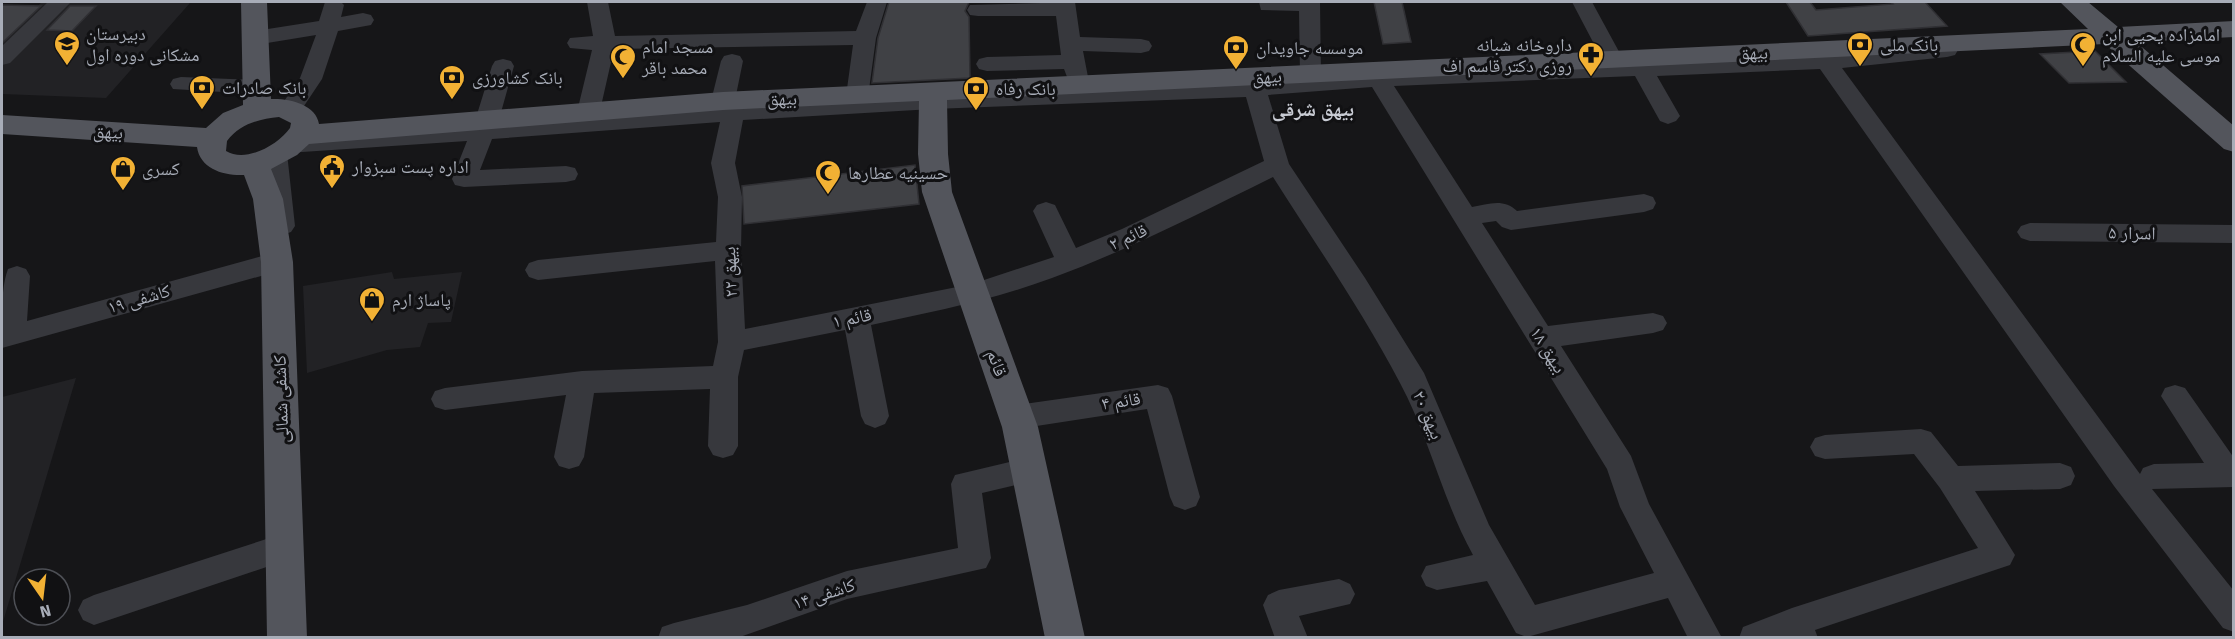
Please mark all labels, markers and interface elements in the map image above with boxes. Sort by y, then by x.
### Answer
place label: دبیرستان مشکانی دوره اول [86,23,199,66]
place label: امامزاده یحیی ابن موسی علیه السلام [2102,24,2220,68]
school or university icon: دبیرستان مشکانی دوره اول [52,29,82,67]
bank icon: بانک ملی [1845,30,1875,68]
mosque icon: امامزاده یحیی ابن موسی علیه السلام [2068,30,2098,68]
bank icon: موسسه جاویدان [1221,33,1251,71]
place label: داروخانه شبانه روزی دکتر قاسم اف [1443,34,1572,78]
place label: بانک ملی [1880,34,1938,56]
place label: مسجد امام محمد باقر [641,36,713,79]
place label: موسسه جاویدان [1256,37,1363,59]
pharmacy icon: داروخانه شبانه روزی دکتر قاسم اف [1576,40,1606,78]
street label: بیهق [1738,41,1768,65]
mosque icon: مسجد امام محمد باقر [608,42,638,80]
bank icon: بانک کشاورزی [437,63,467,101]
street label: بیهق [1251,65,1283,89]
place label: بانک کشاورزی [472,67,563,89]
bank icon: بانک صادرات [187,73,217,111]
bank icon: بانک رفاه [961,74,991,112]
place label: بانک صادرات [222,77,307,99]
place label: بانک رفاه [996,78,1056,100]
street label: بیهق [767,87,797,111]
district label: بیهق شرقی [1272,97,1354,122]
street label: بیهق [93,120,124,144]
public building icon: اداره پست سبزوار [317,152,347,190]
shop icon: کسری [108,154,138,192]
place label: اداره پست سبزوار [351,156,469,178]
place label: کسری [142,158,180,180]
mosque icon: حسینیه عطارها [813,158,843,196]
place label: حسینیه عطارها [848,162,948,184]
street label: قائم ۲ [1106,219,1151,256]
street label: اسرار ۵ [2108,222,2156,244]
street label: بیهق ۲۲ [718,246,742,298]
street label: کاشفی ۱۹ [105,279,173,318]
shop icon: پاساژ ارم [357,285,387,323]
place label: پاساژ ارم [392,289,451,312]
street label: قائم ۱ [831,303,874,334]
street label: بیهق ۱۸ [1525,323,1571,377]
street label: قائم [981,347,1012,380]
street label: کاشفی شمالی [268,354,294,443]
street label: قائم ۴ [1100,387,1142,416]
street label: بیهق ۲۰ [1408,387,1448,443]
north arrow [12,567,72,627]
street label: کاشفی ۱۴ [790,573,858,614]
text: N [38,601,53,622]

